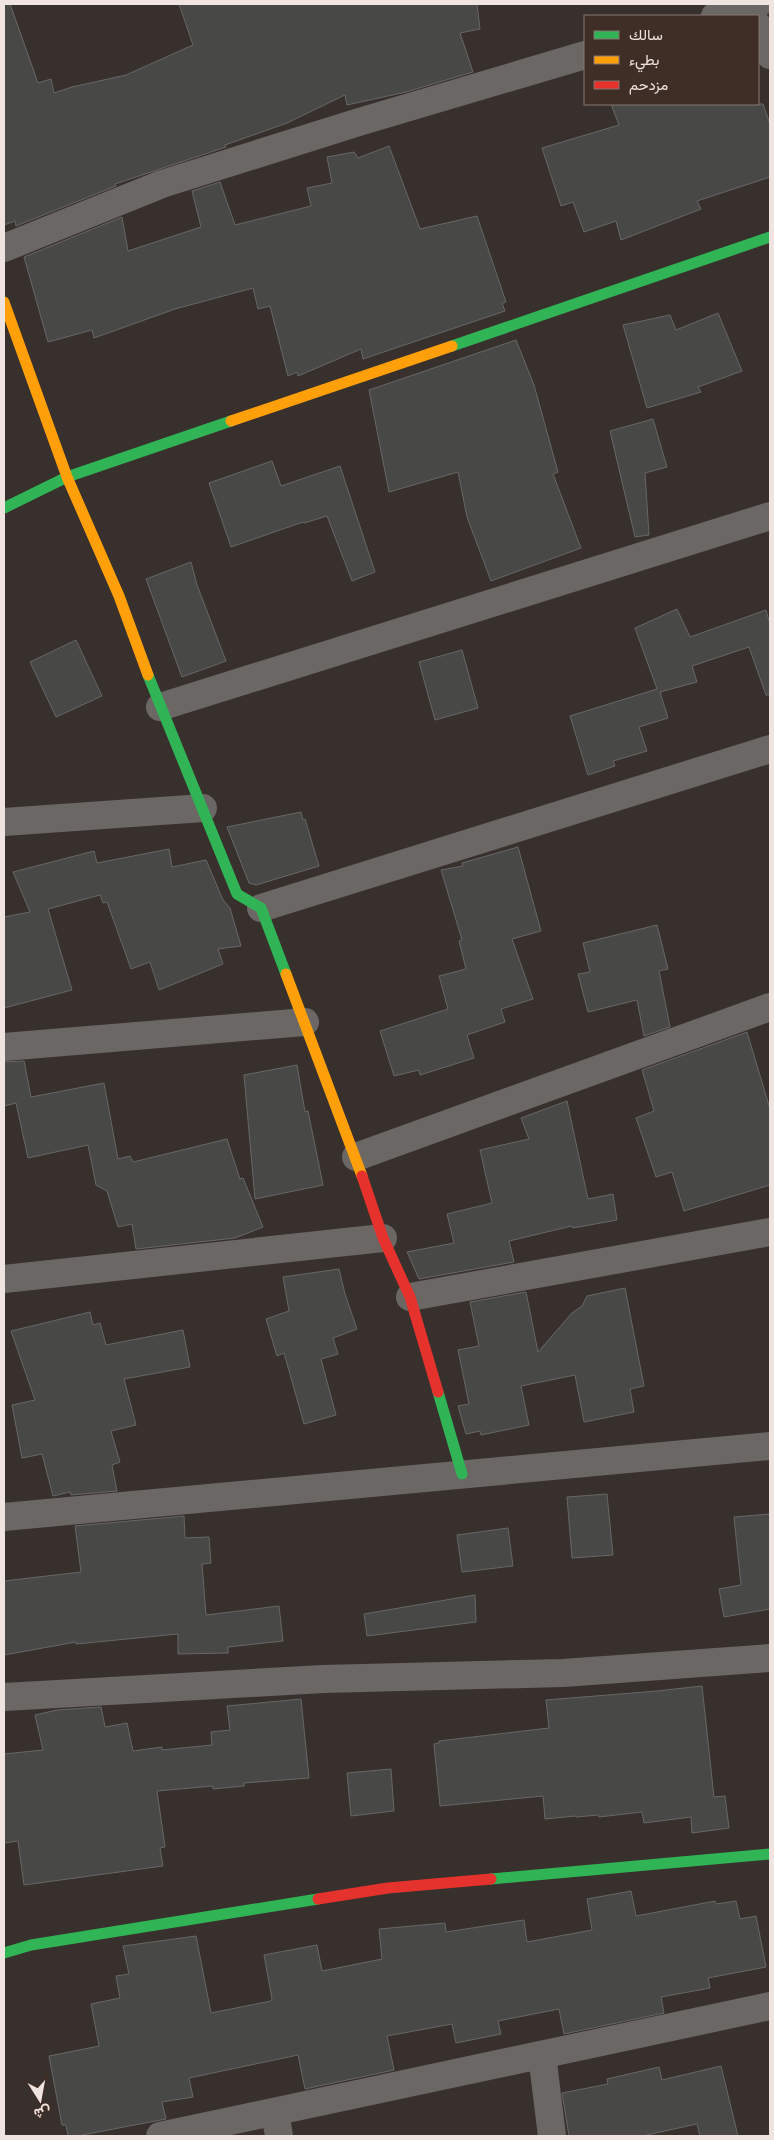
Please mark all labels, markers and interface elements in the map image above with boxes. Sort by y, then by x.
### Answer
legend [584,15,759,105]
text: سالك [629,26,663,44]
text: بطيء [629,51,659,73]
text: مزدحم [629,76,668,95]
north arrow [15,2075,65,2125]
text: ش [32,2102,52,2123]

